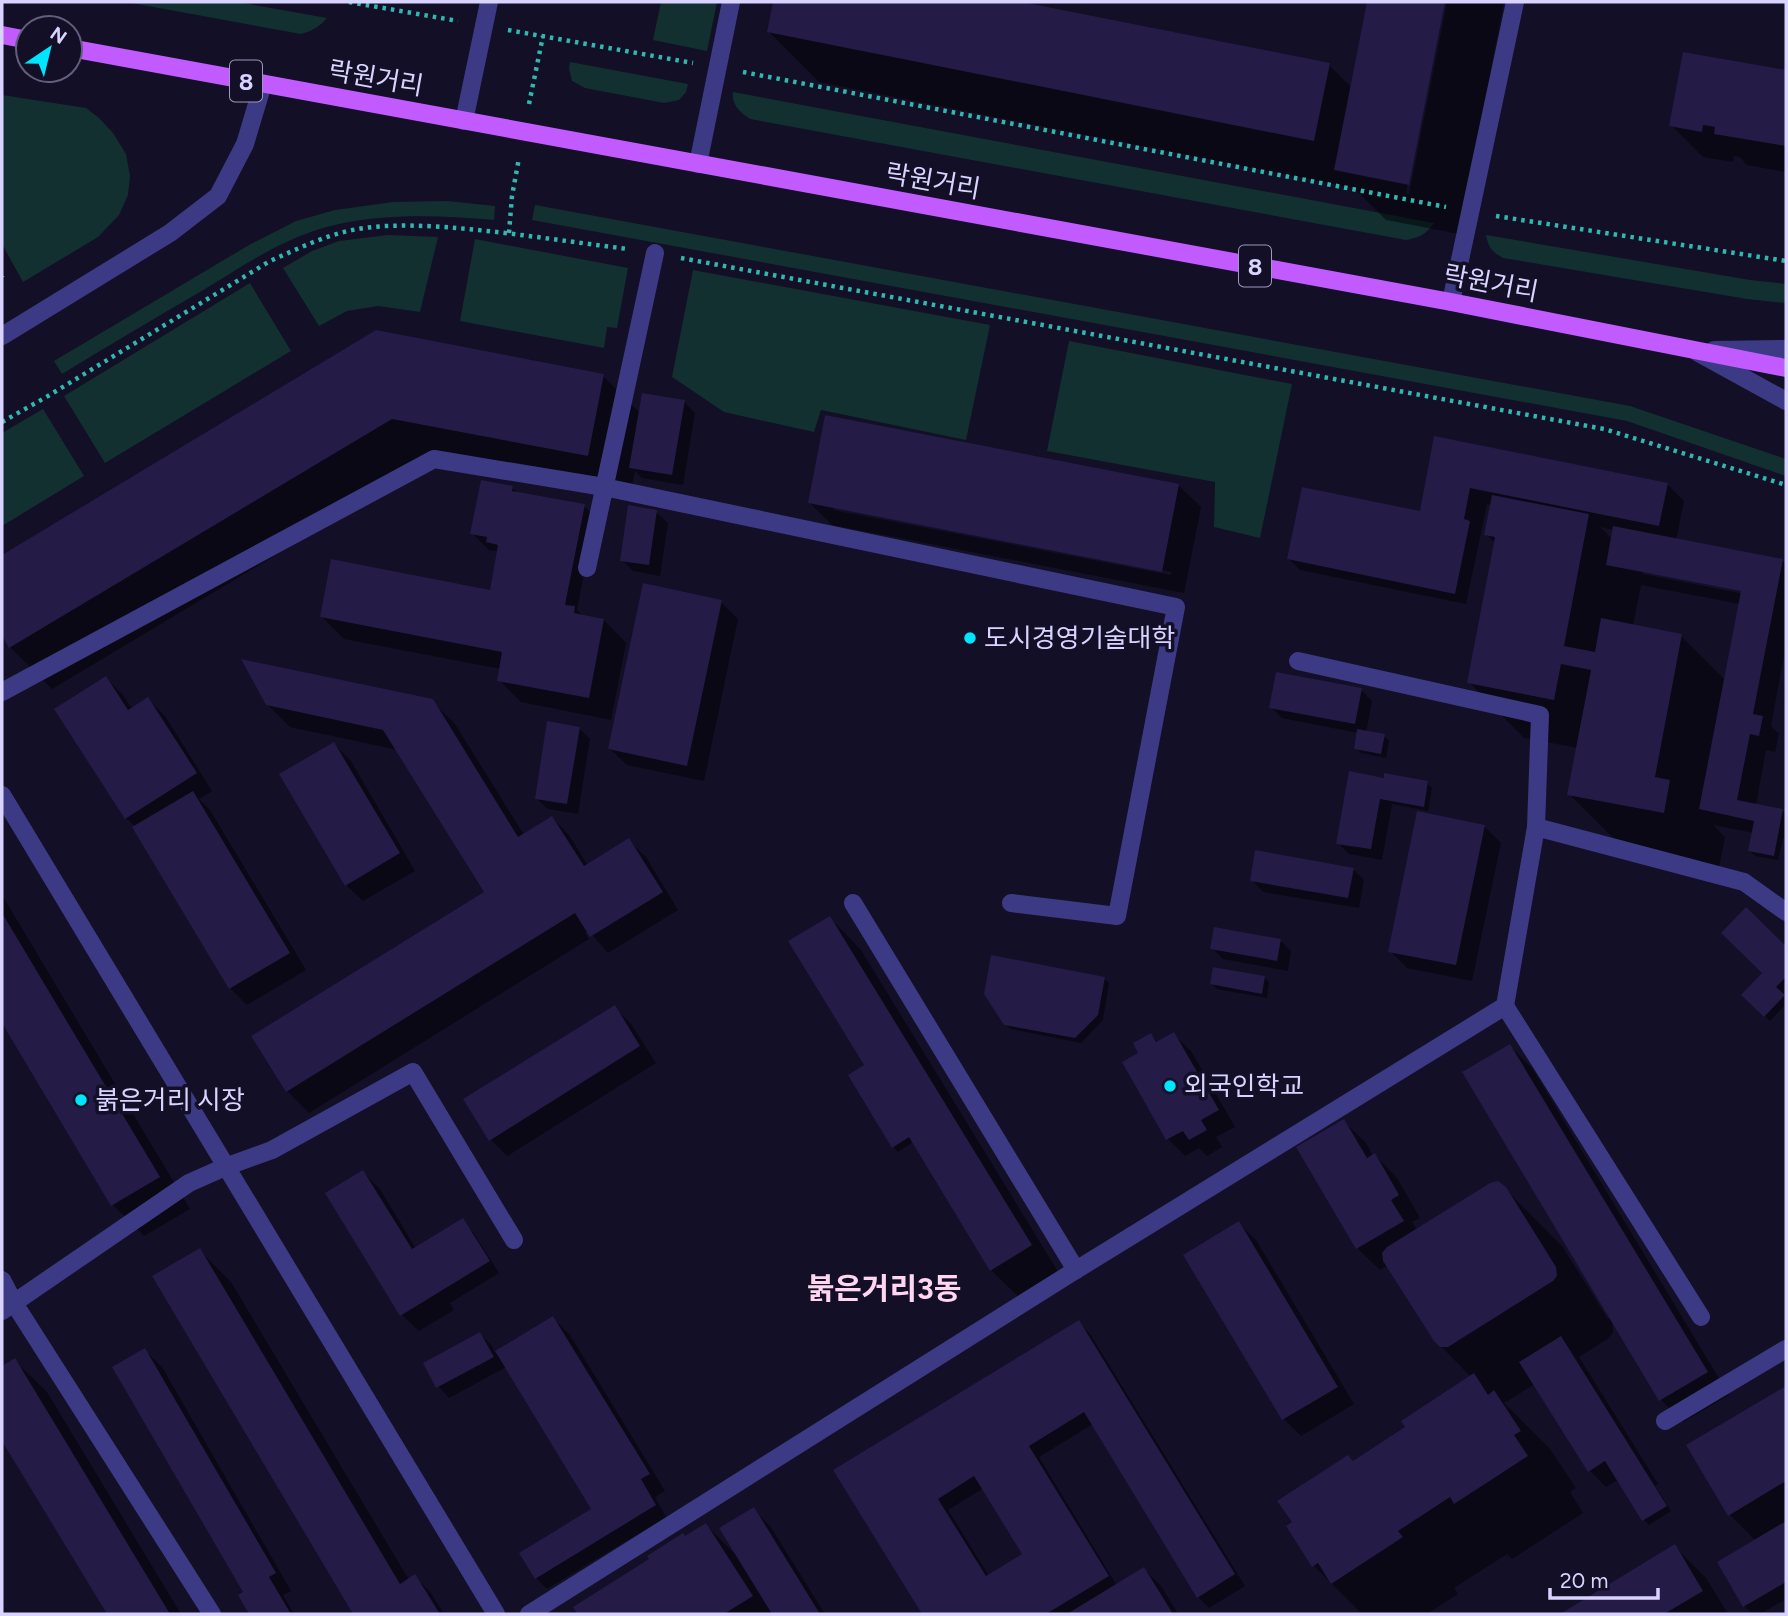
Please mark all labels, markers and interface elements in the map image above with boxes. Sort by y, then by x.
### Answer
north arrow [14,14,84,84]
text: N [46,22,71,49]
street label: 락원거리 [326,54,426,102]
road number: 8 [230,60,262,102]
street label: 락원거리 [883,157,983,205]
road number: 8 [1239,246,1271,286]
street label: 락원거리 [1441,258,1541,308]
place label: 도시경영기술대학 [984,622,1175,654]
marker: 도시경영기술대학 [962,630,978,646]
place label: 외국인학교 [1184,1070,1304,1102]
marker: 외국인학교 [1162,1078,1178,1094]
place label: 붉은거리 시장 [95,1084,245,1116]
marker: 붉은거리 시장 [73,1092,89,1108]
district label: 붉은거리3동 [807,1270,961,1307]
scale bar [1550,1556,1658,1600]
text: 20 m [1560,1568,1608,1593]

